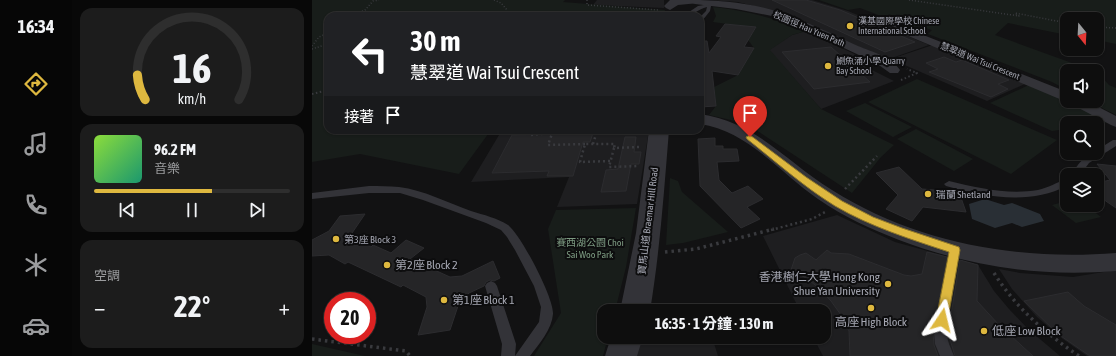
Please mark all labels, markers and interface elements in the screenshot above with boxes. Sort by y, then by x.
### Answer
street label: 校園徑 Hau Yuen Path [772,9,847,49]
north arrow [1060,12,1104,56]
map controls [1060,12,1104,212]
place label: 漢基國際學校 Chinese International School [858,15,939,36]
text: 16:34 [17,16,55,37]
marker: 漢基國際學校 Chinese International School [845,21,855,31]
text: 30 m [410,25,460,57]
icon: left [344,28,396,80]
street label: 慧翠道 Wai Tsui Crescent [939,41,1021,82]
text: 16 [172,44,212,92]
place label: 鰂魚涌小學 Quarry Bay School [836,55,905,76]
marker: 鰂魚涌小學 Quarry Bay School [823,61,833,71]
text: 慧翠道 Wai Tsui Crescent [410,62,579,83]
button: sound [1060,64,1104,108]
icon: directions [22,70,50,98]
text: km/h [178,91,206,107]
pin [733,96,767,137]
icon: arrive [739,102,761,124]
icon: arrive [382,104,404,126]
text: 接著 [344,108,374,125]
button: search [1060,116,1104,160]
icon: music [22,130,50,158]
text: 96.2 FM [154,141,196,158]
text: 音樂 [154,161,180,176]
street label: 寶馬山道 Braemar Hill Road [636,166,660,275]
button: layers [1060,168,1104,212]
marker: 瑞蘭 Shetland [923,189,933,199]
place label: 瑞蘭 Shetland [936,189,991,200]
icon: phone [22,191,50,219]
icon: previous [116,199,138,221]
icon: pause [181,199,203,221]
icon: next [246,199,268,221]
marker: 第3座 Block 3 [331,234,341,244]
place label: 第3座 Block 3 [344,234,397,245]
park label: 賽西湖公園 Choi Sai Woo Park [556,237,624,260]
icon: climate [22,251,50,279]
place label: 第2座 Block 2 [395,258,458,272]
marker: 第2座 Block 2 [382,260,392,270]
text: 空調 [94,268,120,283]
place label: 香港樹仁大學 Hong Kong Shue Yan University [759,270,881,298]
marker: 香港樹仁大學 Hong Kong Shue Yan University [883,279,893,289]
text: 22° [174,289,210,323]
speed limit sign: 20 [324,292,376,344]
place label: 第1座 Block 1 [452,293,515,307]
text: − [94,294,105,320]
text: + [279,294,290,320]
marker: 第1座 Block 1 [439,295,449,305]
position arrow [921,299,963,341]
marker: 高座 High Block [866,303,876,313]
icon: car [22,312,50,340]
text: 16:35 · 1 分鐘 · 130 m [655,315,773,332]
place label: 高座 High Block [835,315,908,329]
place label: 低座 Low Block [992,324,1061,338]
marker: 低座 Low Block [979,326,989,336]

